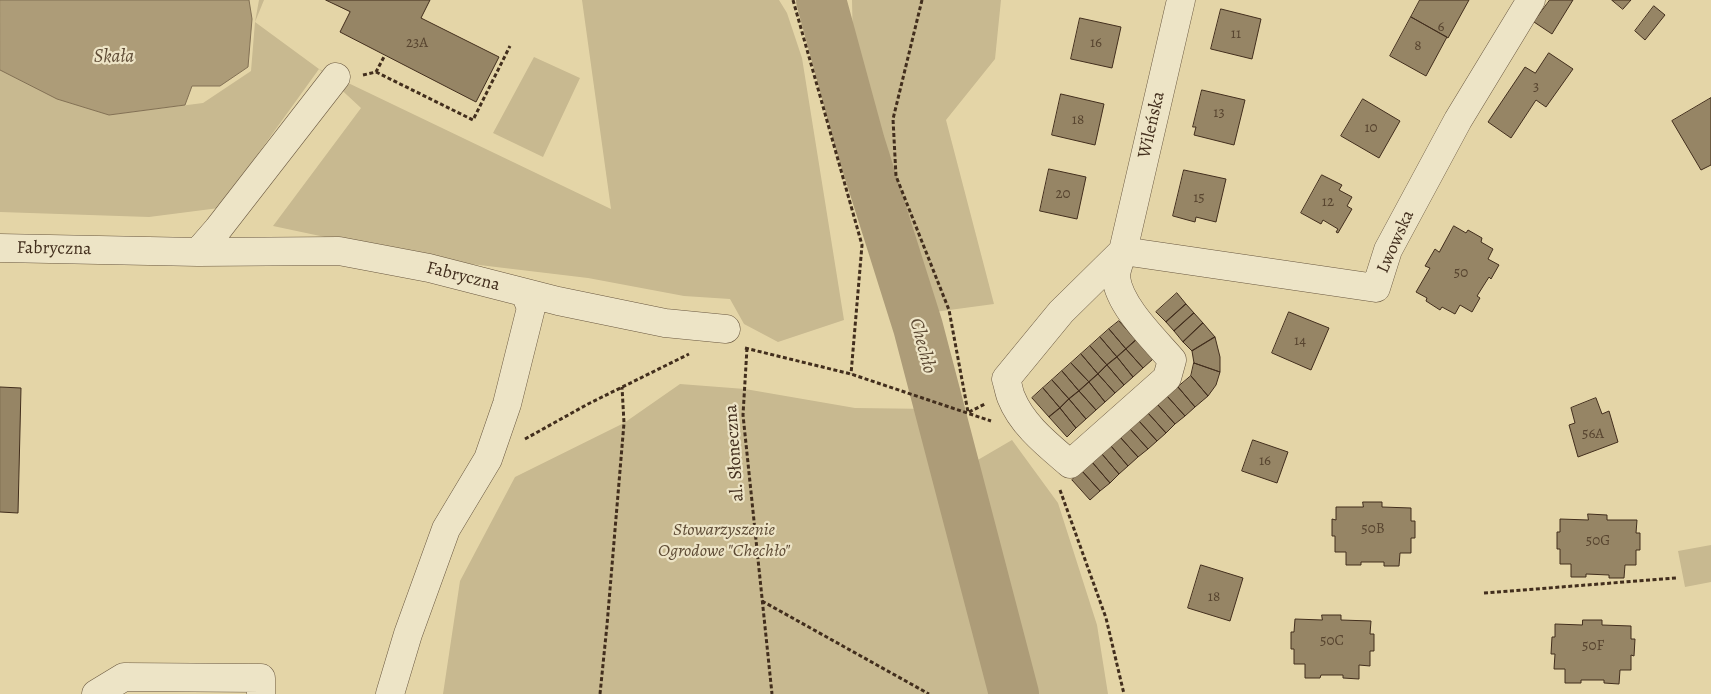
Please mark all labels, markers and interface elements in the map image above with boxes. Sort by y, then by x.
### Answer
house number: 6 [1438,18,1444,36]
house number: 11 [1231,25,1241,43]
house number: 23A [406,34,428,52]
house number: 16 [1090,34,1102,52]
house number: 8 [1414,37,1422,55]
water label: Skała [94,46,134,68]
house number: 3 [1533,78,1539,96]
street label: Wileńska [1134,89,1170,161]
house number: 13 [1213,104,1225,122]
house number: 18 [1072,111,1084,129]
house number: 10 [1364,119,1378,137]
house number: 20 [1055,185,1071,203]
house number: 15 [1193,189,1205,207]
house number: 12 [1322,193,1334,211]
street label: Lwowska [1373,207,1419,277]
street label: Fabryczna [16,238,92,260]
street label: Fabryczna [424,257,502,297]
house number: 50 [1454,264,1468,282]
water label: Chechło [904,316,940,376]
house number: 14 [1294,332,1306,350]
street label: al. Słoneczna [721,404,749,502]
house number: 56A [1582,425,1604,443]
house number: 16 [1259,452,1271,470]
park label: Stowarzyszenie Ogrodowe "Chechło" [658,520,790,562]
house number: 50B [1361,520,1385,538]
house number: 50G [1586,532,1610,550]
house number: 18 [1208,588,1220,606]
house number: 50C [1320,632,1344,650]
house number: 50F [1582,637,1604,655]

